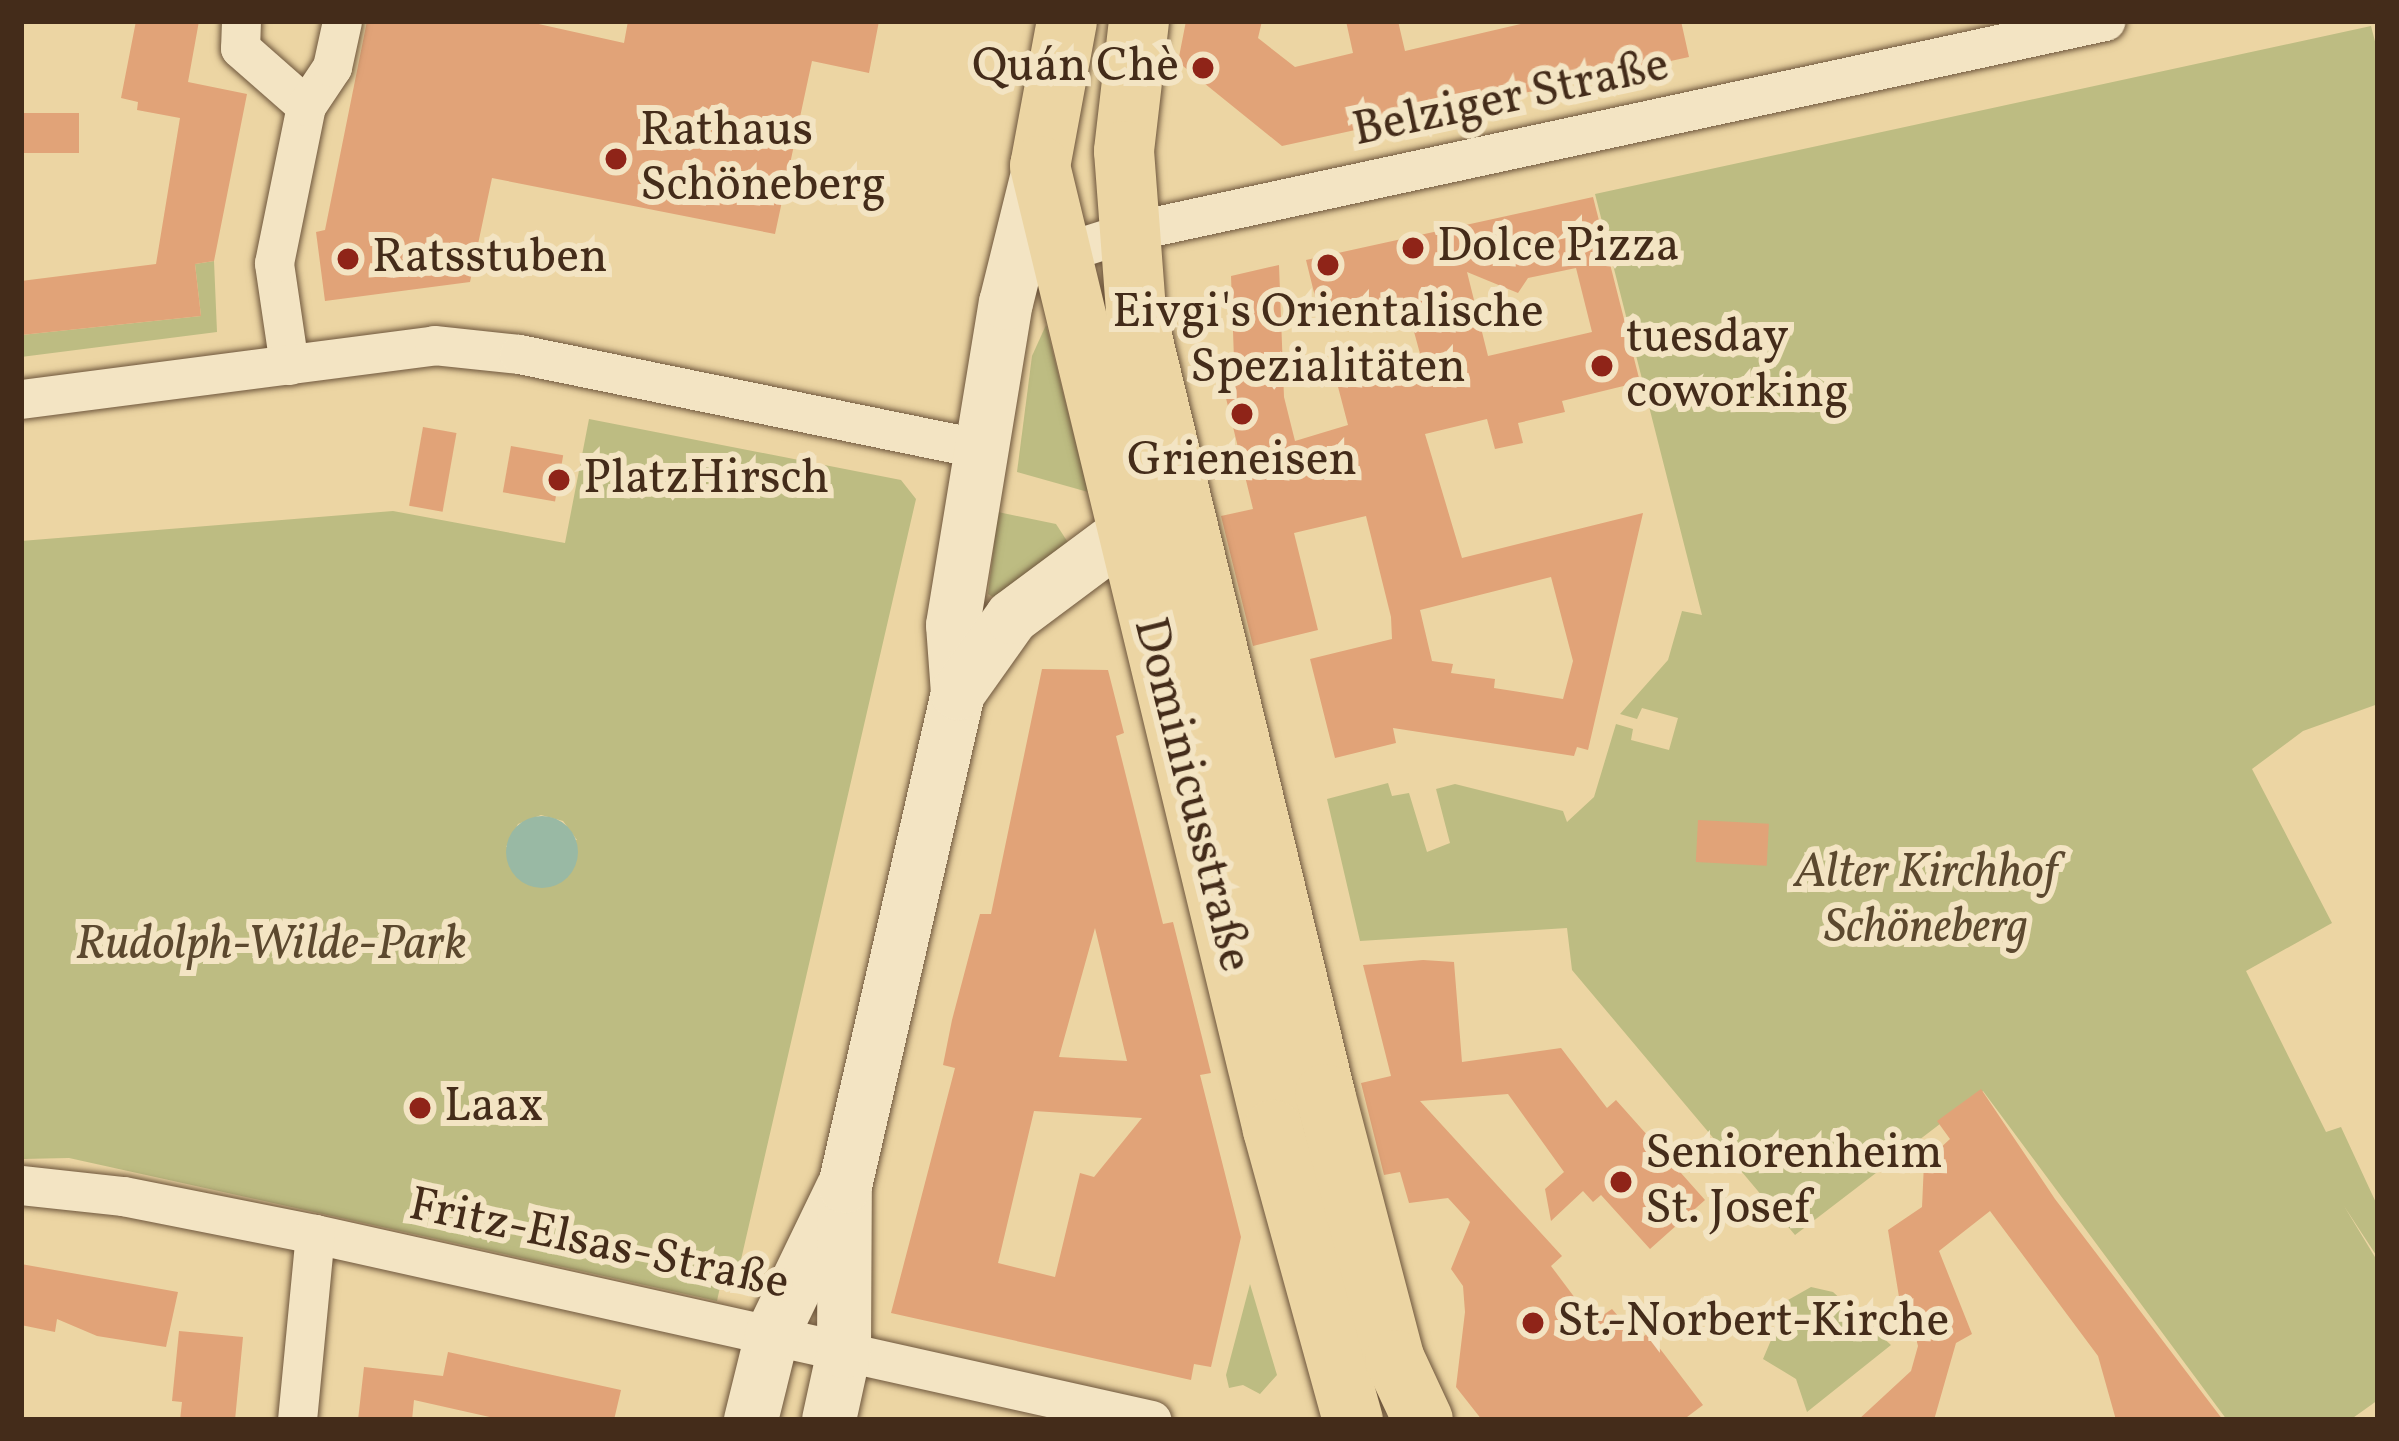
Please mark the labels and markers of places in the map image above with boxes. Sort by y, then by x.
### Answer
place label: Quán Chè [972,39,1179,97]
marker: Quán Chè [1190,55,1216,81]
place label: Rathaus Schöneberg [640,102,886,215]
marker: Rathaus Schöneberg [603,146,629,172]
place label: Dolce Pizza [1437,219,1680,277]
place label: Ratsstuben [372,230,608,288]
marker: Dolce Pizza [1400,235,1426,261]
marker: Ratsstuben [335,246,361,272]
marker: Eivgi's Orientalische Spezialitäten [1315,252,1341,278]
place label: Eivgi's Orientalische Spezialitäten [1112,284,1544,397]
place label: tuesday coworking [1626,309,1849,422]
marker: tuesday coworking [1589,353,1615,379]
marker: Grieneisen [1229,401,1255,427]
place label: Grieneisen [1127,433,1357,491]
place label: PlatzHirsch [583,451,829,509]
marker: PlatzHirsch [546,467,572,493]
place label: Laax [444,1079,543,1137]
marker: Laax [407,1095,433,1121]
place label: Seniorenheim St. Josef [1645,1125,1943,1238]
marker: Seniorenheim St. Josef [1608,1169,1634,1195]
place label: St.-Norbert-Kirche [1557,1294,1949,1352]
marker: St.-Norbert-Kirche [1520,1310,1546,1336]

